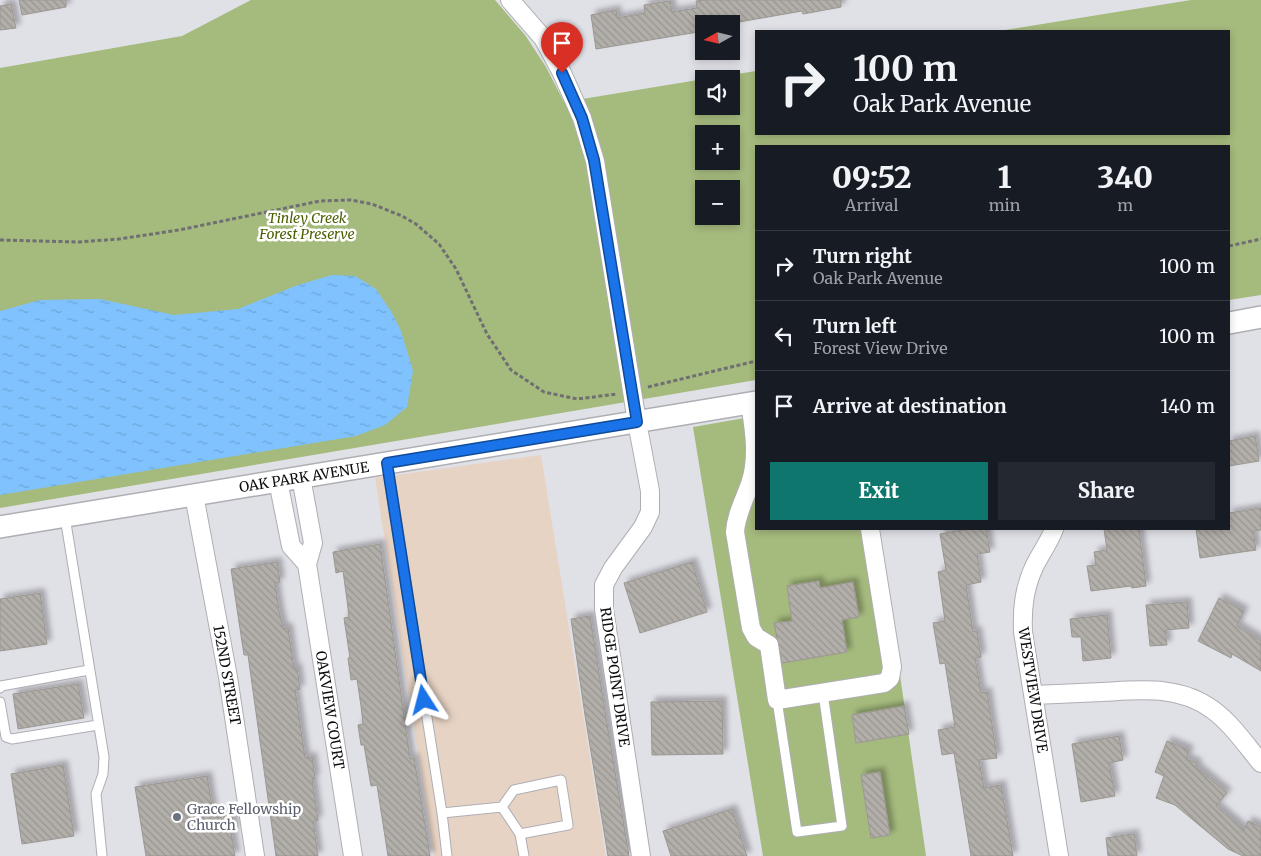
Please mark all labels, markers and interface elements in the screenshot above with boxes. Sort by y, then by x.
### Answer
north arrow [695,15,740,60]
map controls [695,15,740,225]
pin [541,22,583,73]
icon: arrive [548,29,576,57]
text: 100 m [853,47,958,91]
icon: right [770,50,835,115]
button: sound [695,70,740,115]
text: Oak Park Avenue [853,90,1031,118]
button: + [695,125,740,170]
text: 09:52 [832,158,912,196]
text: 1 [997,158,1012,196]
text: 340 [1097,158,1153,196]
button: − [695,180,740,225]
text: Arrival [845,195,899,215]
text: min [989,195,1020,215]
text: m [1117,195,1133,215]
park label: Tinley Creek Forest Preserve [258,209,355,243]
text: Turn right [813,244,912,268]
icon: right [770,252,798,280]
text: 100 m [1159,254,1215,278]
text: Oak Park Avenue [813,268,943,288]
text: Turn left [813,314,897,338]
icon: left [770,322,798,350]
text: 100 m [1159,324,1215,348]
text: Forest View Drive [813,338,948,358]
icon: arrive [770,392,798,420]
text: Arrive at destination [813,394,1007,418]
text: 140 m [1160,394,1215,418]
street label: OAK PARK AVENUE [238,458,370,496]
button: Exit [770,462,988,520]
button: Share [998,462,1215,520]
street label: RIDGE POINT DRIVE [596,606,634,748]
street label: 152ND STREET [209,623,245,727]
street label: WESTVIEW DRIVE [1014,625,1052,754]
street label: OAKVIEW COURT [312,650,348,771]
position arrow [397,673,449,725]
place label: Grace Fellowship Church [187,800,301,834]
marker: Grace Fellowship Church [171,811,183,823]

